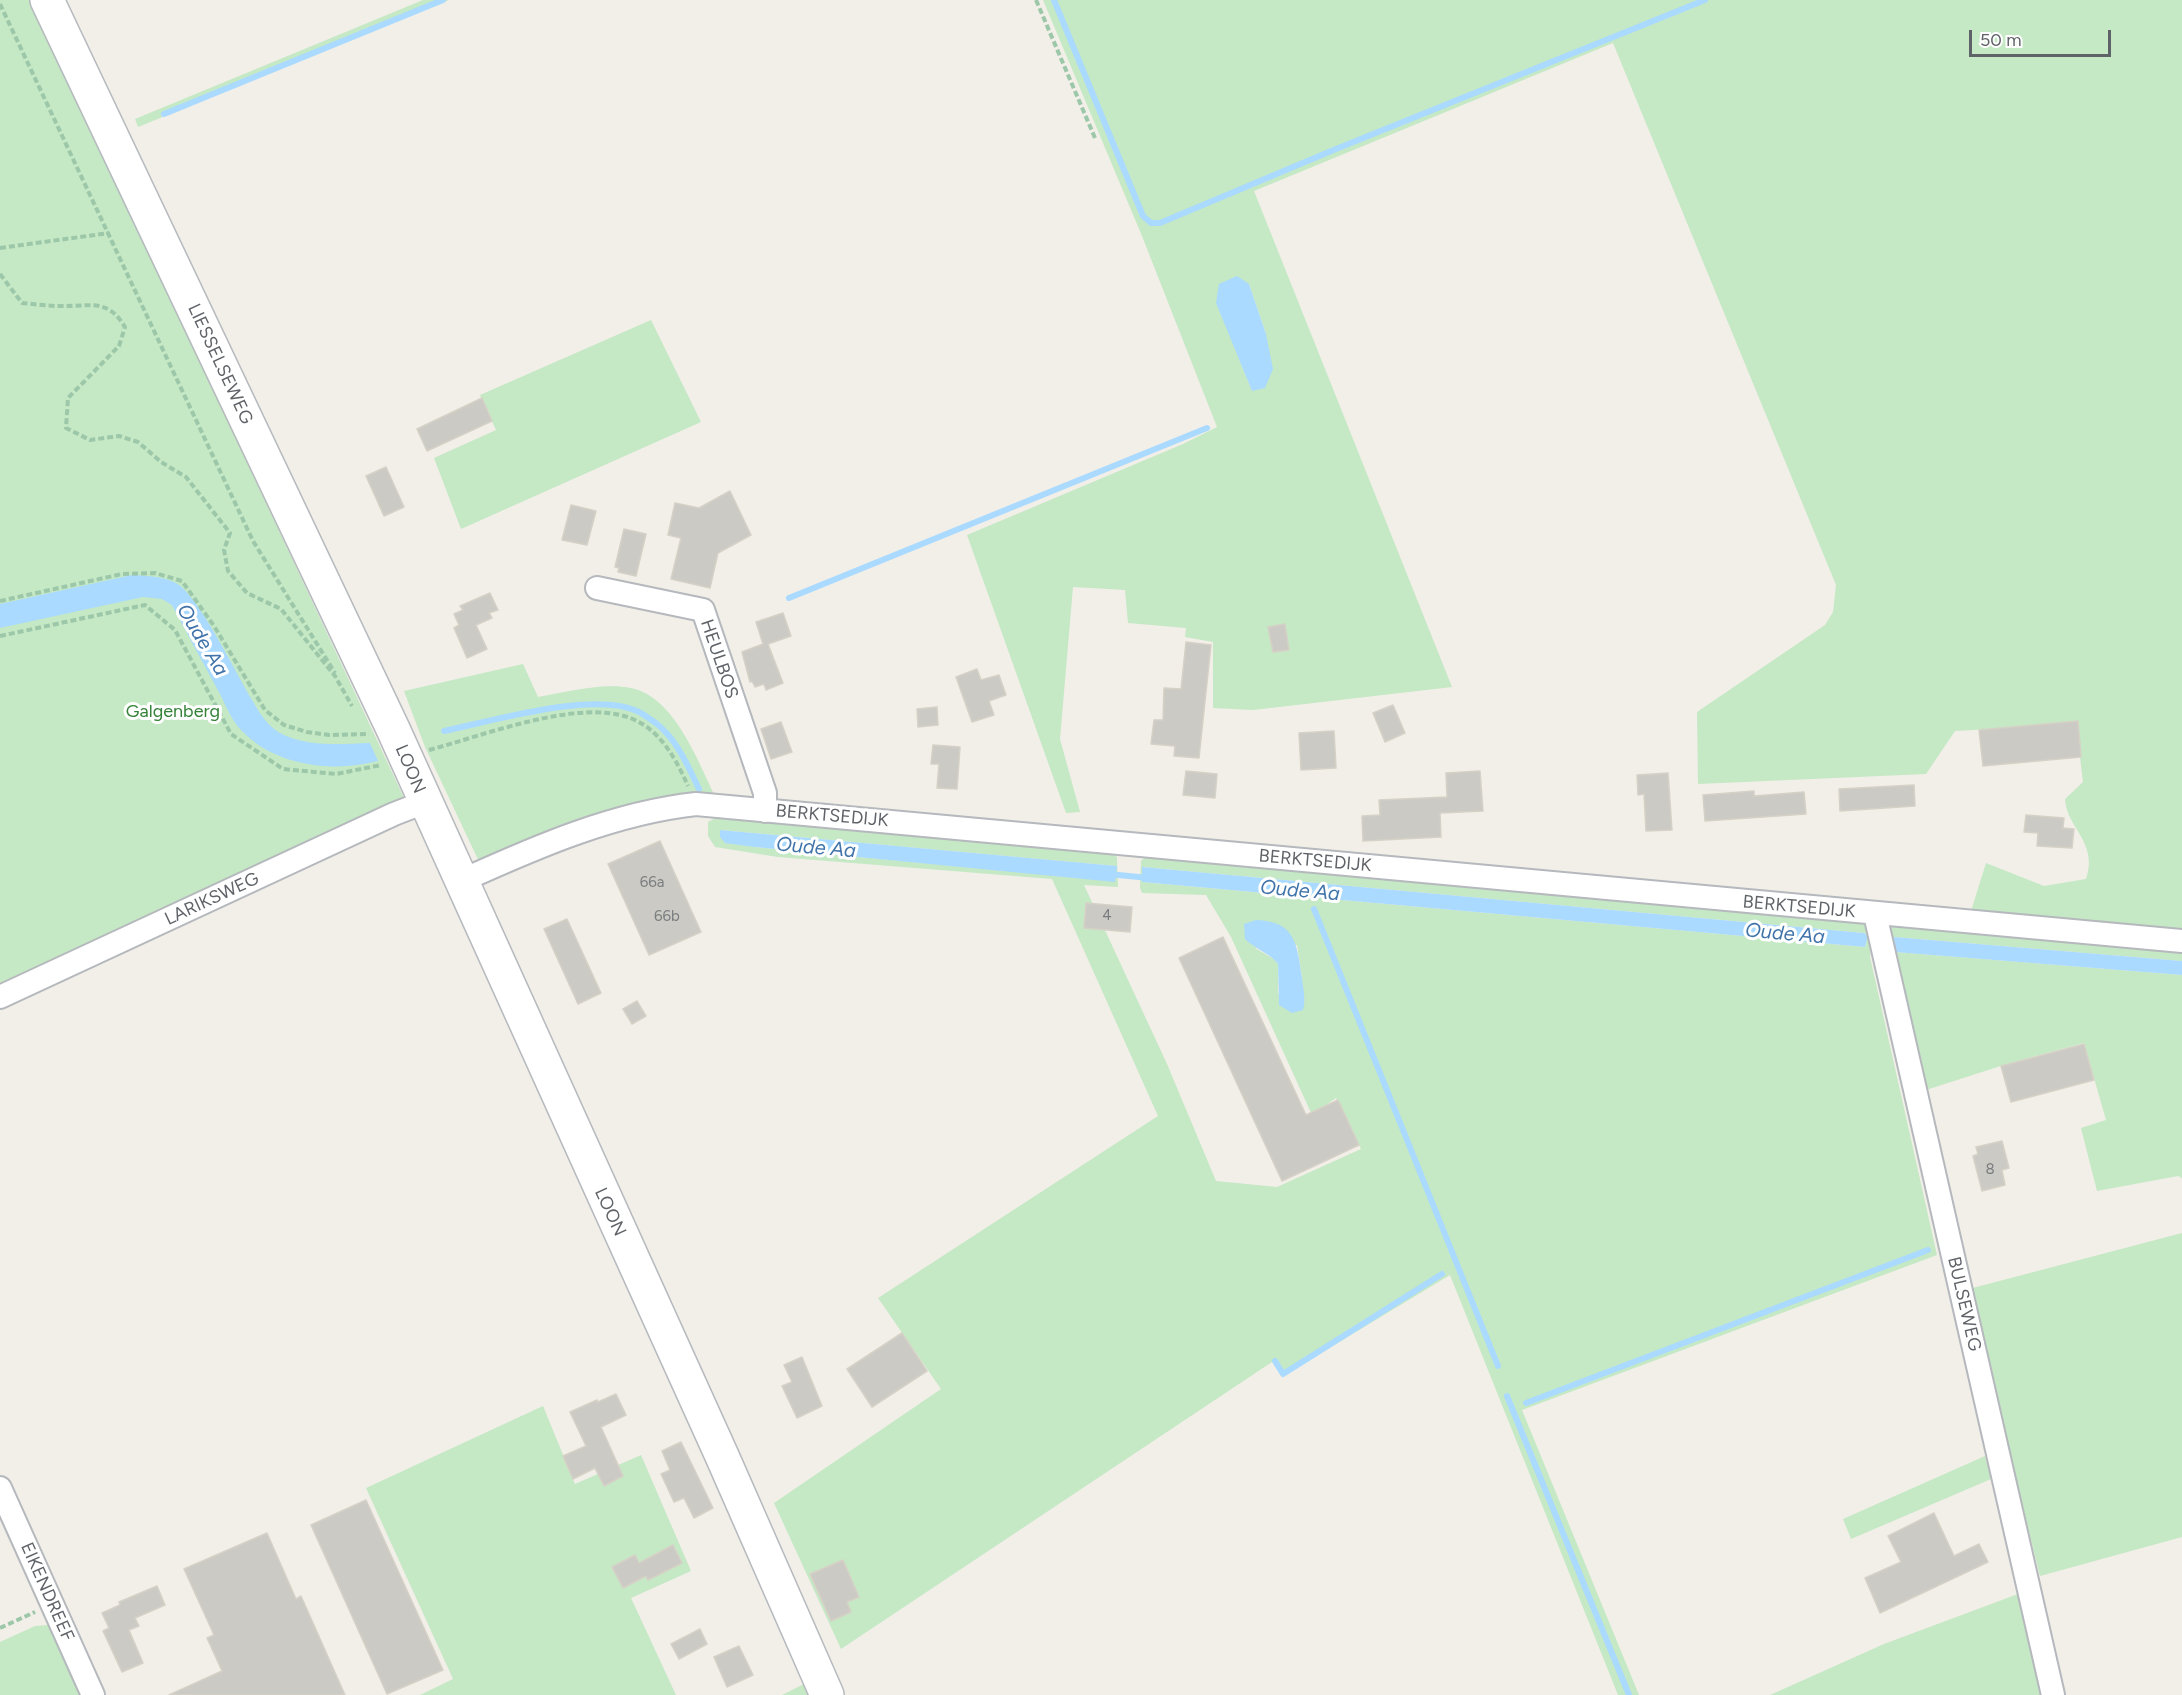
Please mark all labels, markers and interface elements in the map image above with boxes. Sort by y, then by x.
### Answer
scale bar [1972,18,2114,56]
text: 50 m [1980,29,2022,51]
street label: LIESSELSEWEG [183,300,257,428]
water label: Oude Aa [171,600,233,680]
street label: HEULBOS [695,617,743,701]
park label: Galgenberg [126,701,220,723]
street label: LOON [390,741,430,797]
street label: BERKTSEDIJK [775,800,889,832]
water label: Oude Aa [775,833,857,863]
street label: BERKTSEDIJK [1258,845,1372,877]
street label: LARIKSWEG [162,868,262,930]
house number: 66a [640,874,664,892]
water label: Oude Aa [1259,876,1341,906]
street label: BERKTSEDIJK [1742,891,1856,923]
house number: 4 [1102,907,1112,925]
house number: 66b [654,908,680,926]
water label: Oude Aa [1744,919,1826,949]
house number: 8 [1985,1161,1995,1179]
street label: LOON [589,1184,631,1240]
street label: BULSEWEG [1943,1255,1985,1353]
street label: EIKENDREEF [16,1539,78,1645]

